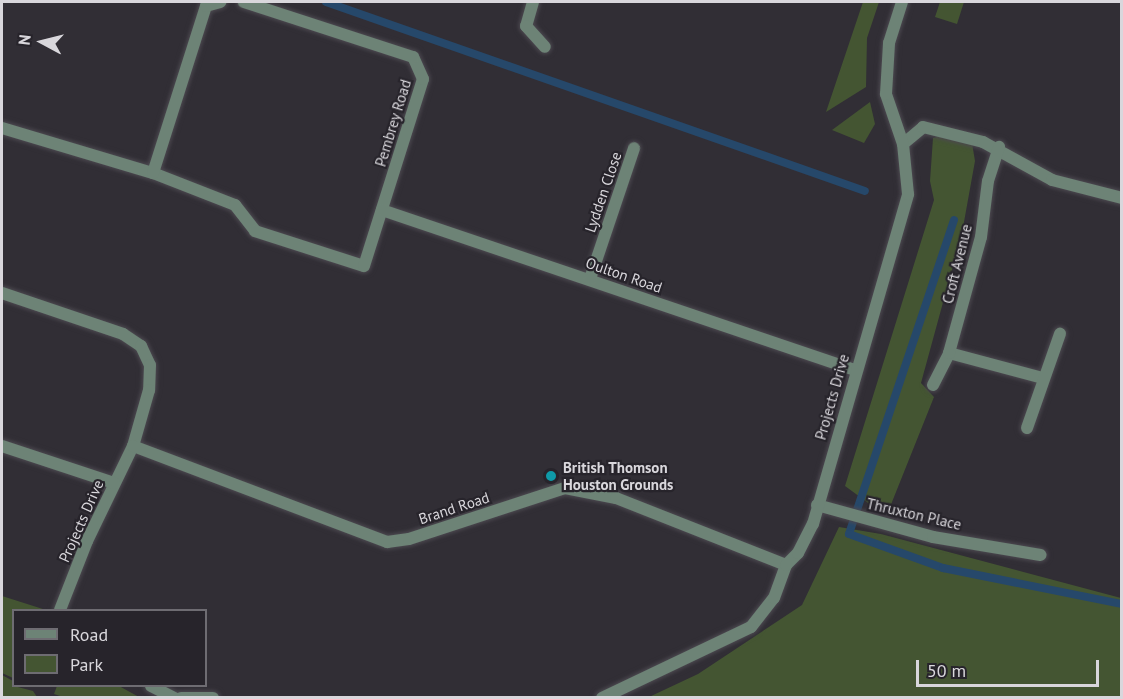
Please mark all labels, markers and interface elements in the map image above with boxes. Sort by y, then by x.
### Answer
north arrow [12,12,72,72]
text: N [14,33,35,46]
street label: Pembrey Road [371,77,415,169]
street label: Lydden Close [581,149,625,235]
street label: Croft Avenue [938,222,976,306]
street label: Oulton Road [583,254,665,296]
street label: Projects Drive [811,352,853,442]
place label: British Thomson Houston Grounds [563,458,674,493]
marker: British Thomson Houston Grounds [544,469,558,483]
street label: Projects Drive [55,477,107,565]
street label: Brand Road [416,488,492,528]
street label: Thruxton Place [865,494,963,534]
legend [12,609,207,687]
text: Road [70,623,108,646]
scale bar [919,648,1102,686]
text: Park [70,653,103,676]
text: 50 m [927,659,966,682]

